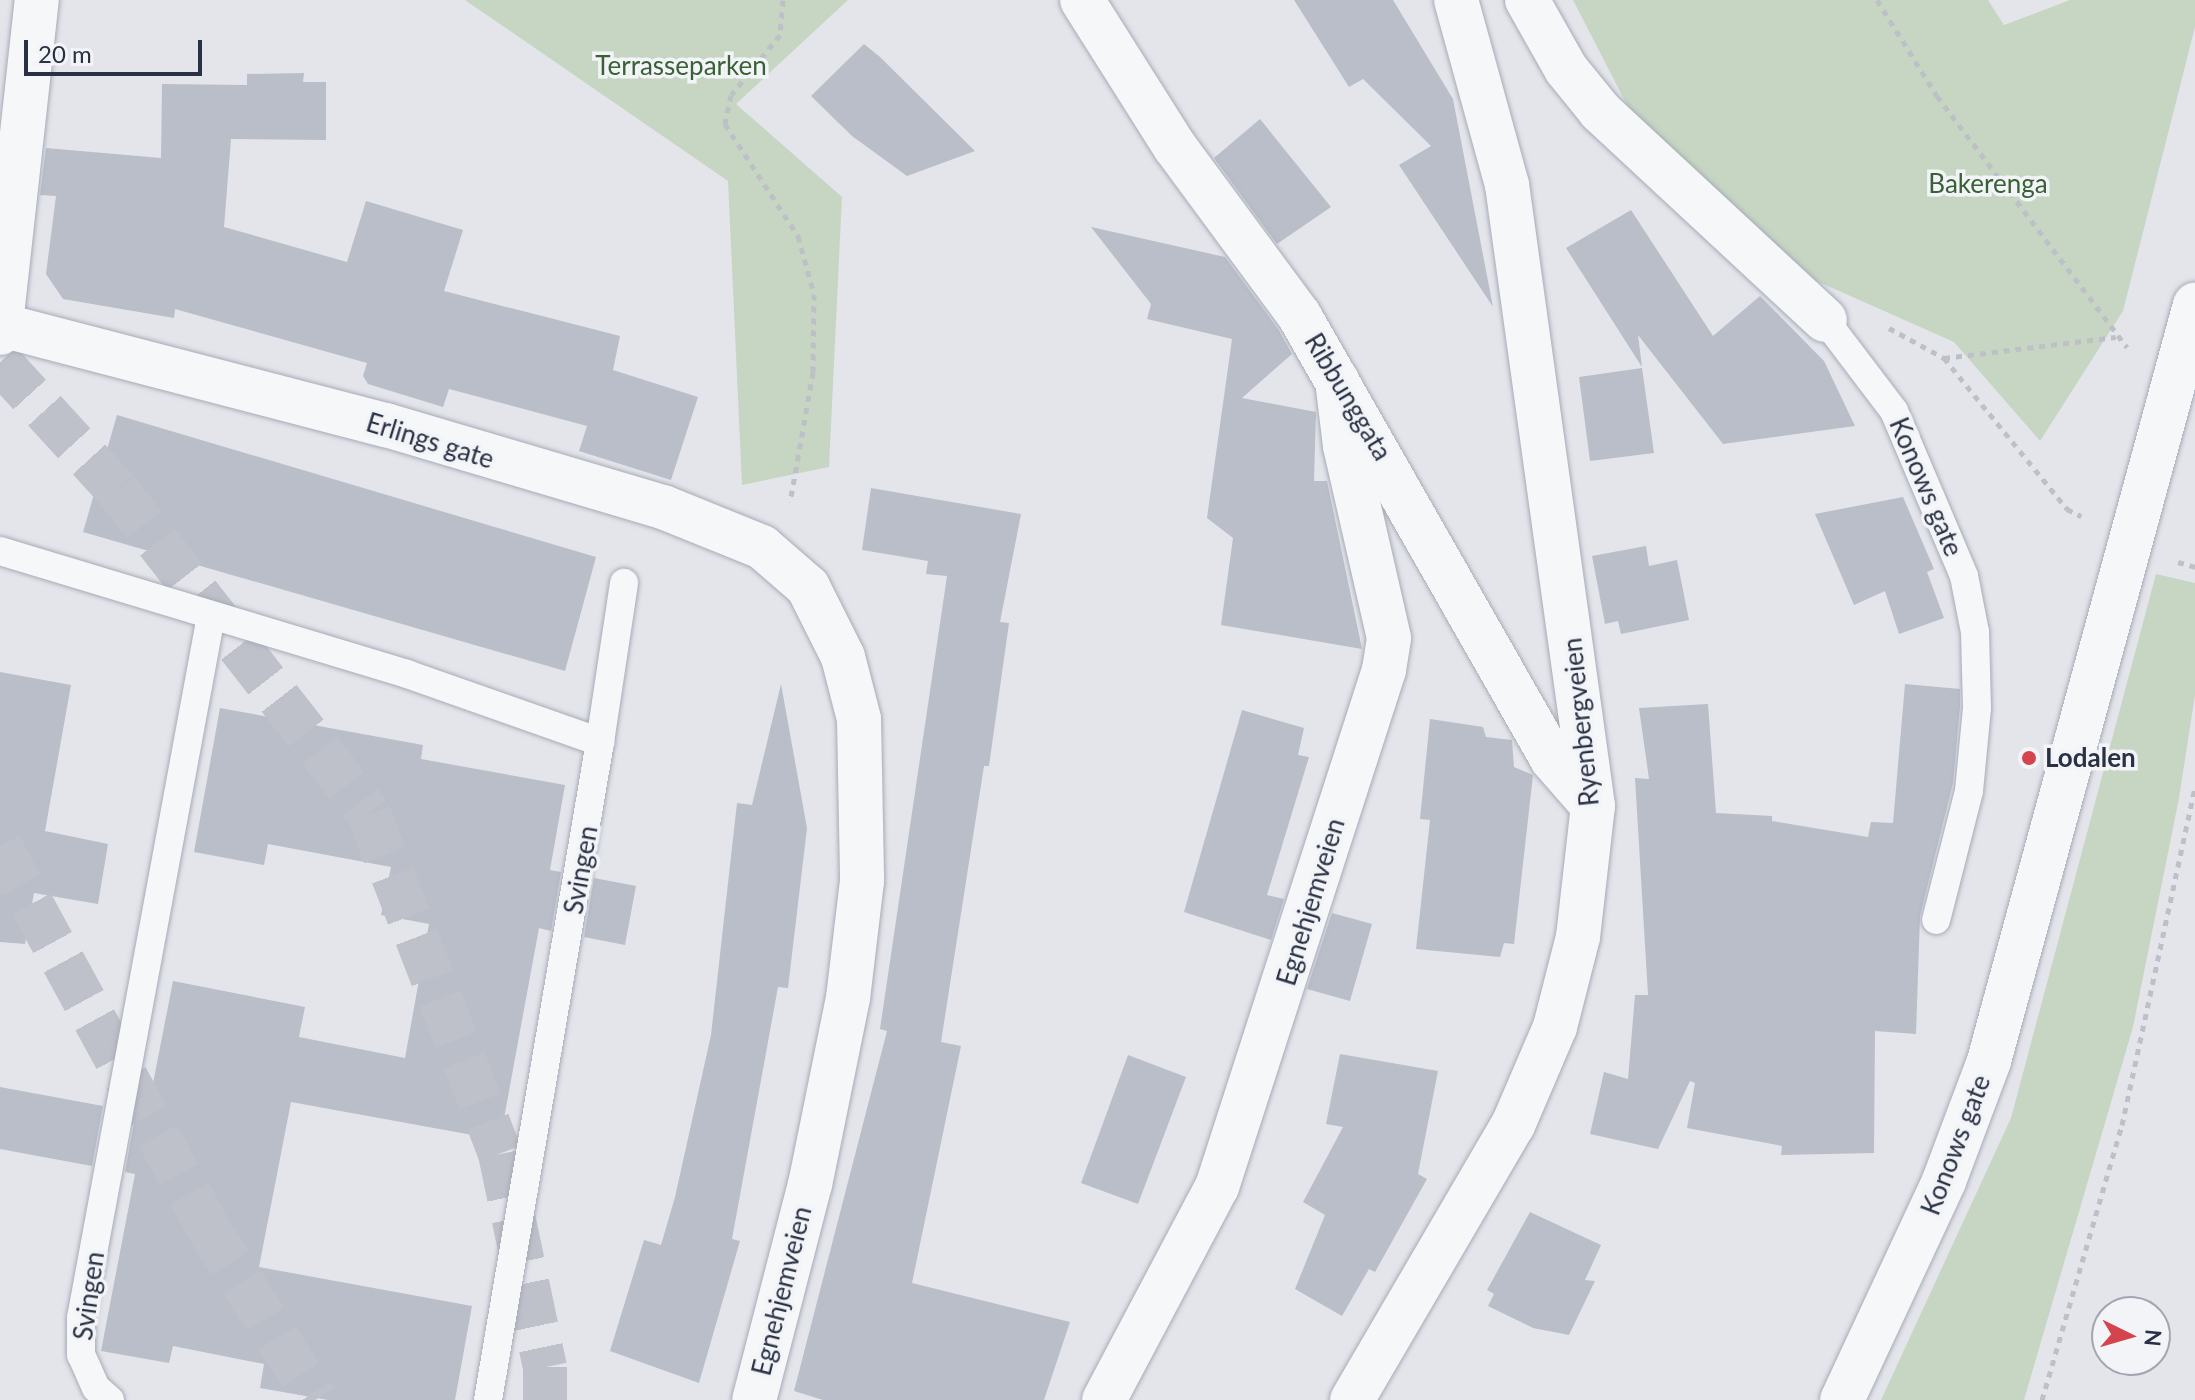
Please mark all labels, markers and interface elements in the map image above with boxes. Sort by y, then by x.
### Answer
scale bar [28,24,206,74]
text: 20 m [38,39,92,68]
park label: Terrasseparken [595,50,767,82]
park label: Bakerenga [1928,168,2048,200]
street label: Ribbunggata [1298,328,1398,466]
street label: Erlings gate [362,407,498,475]
street label: Konows gate [1883,413,1969,561]
street label: Ryenbergveien [1557,636,1605,808]
place label: Lodalen [2045,742,2136,774]
marker: Lodalen [2020,749,2038,767]
street label: Egnehjemveien [1271,815,1351,989]
street label: Svingen [558,823,604,917]
street label: Konows gate [1915,1071,1997,1219]
street label: Egnehjemveien [746,1203,818,1379]
street label: Svingen [67,1250,111,1342]
north arrow [2091,1296,2171,1376]
text: N [2139,1328,2168,1348]

